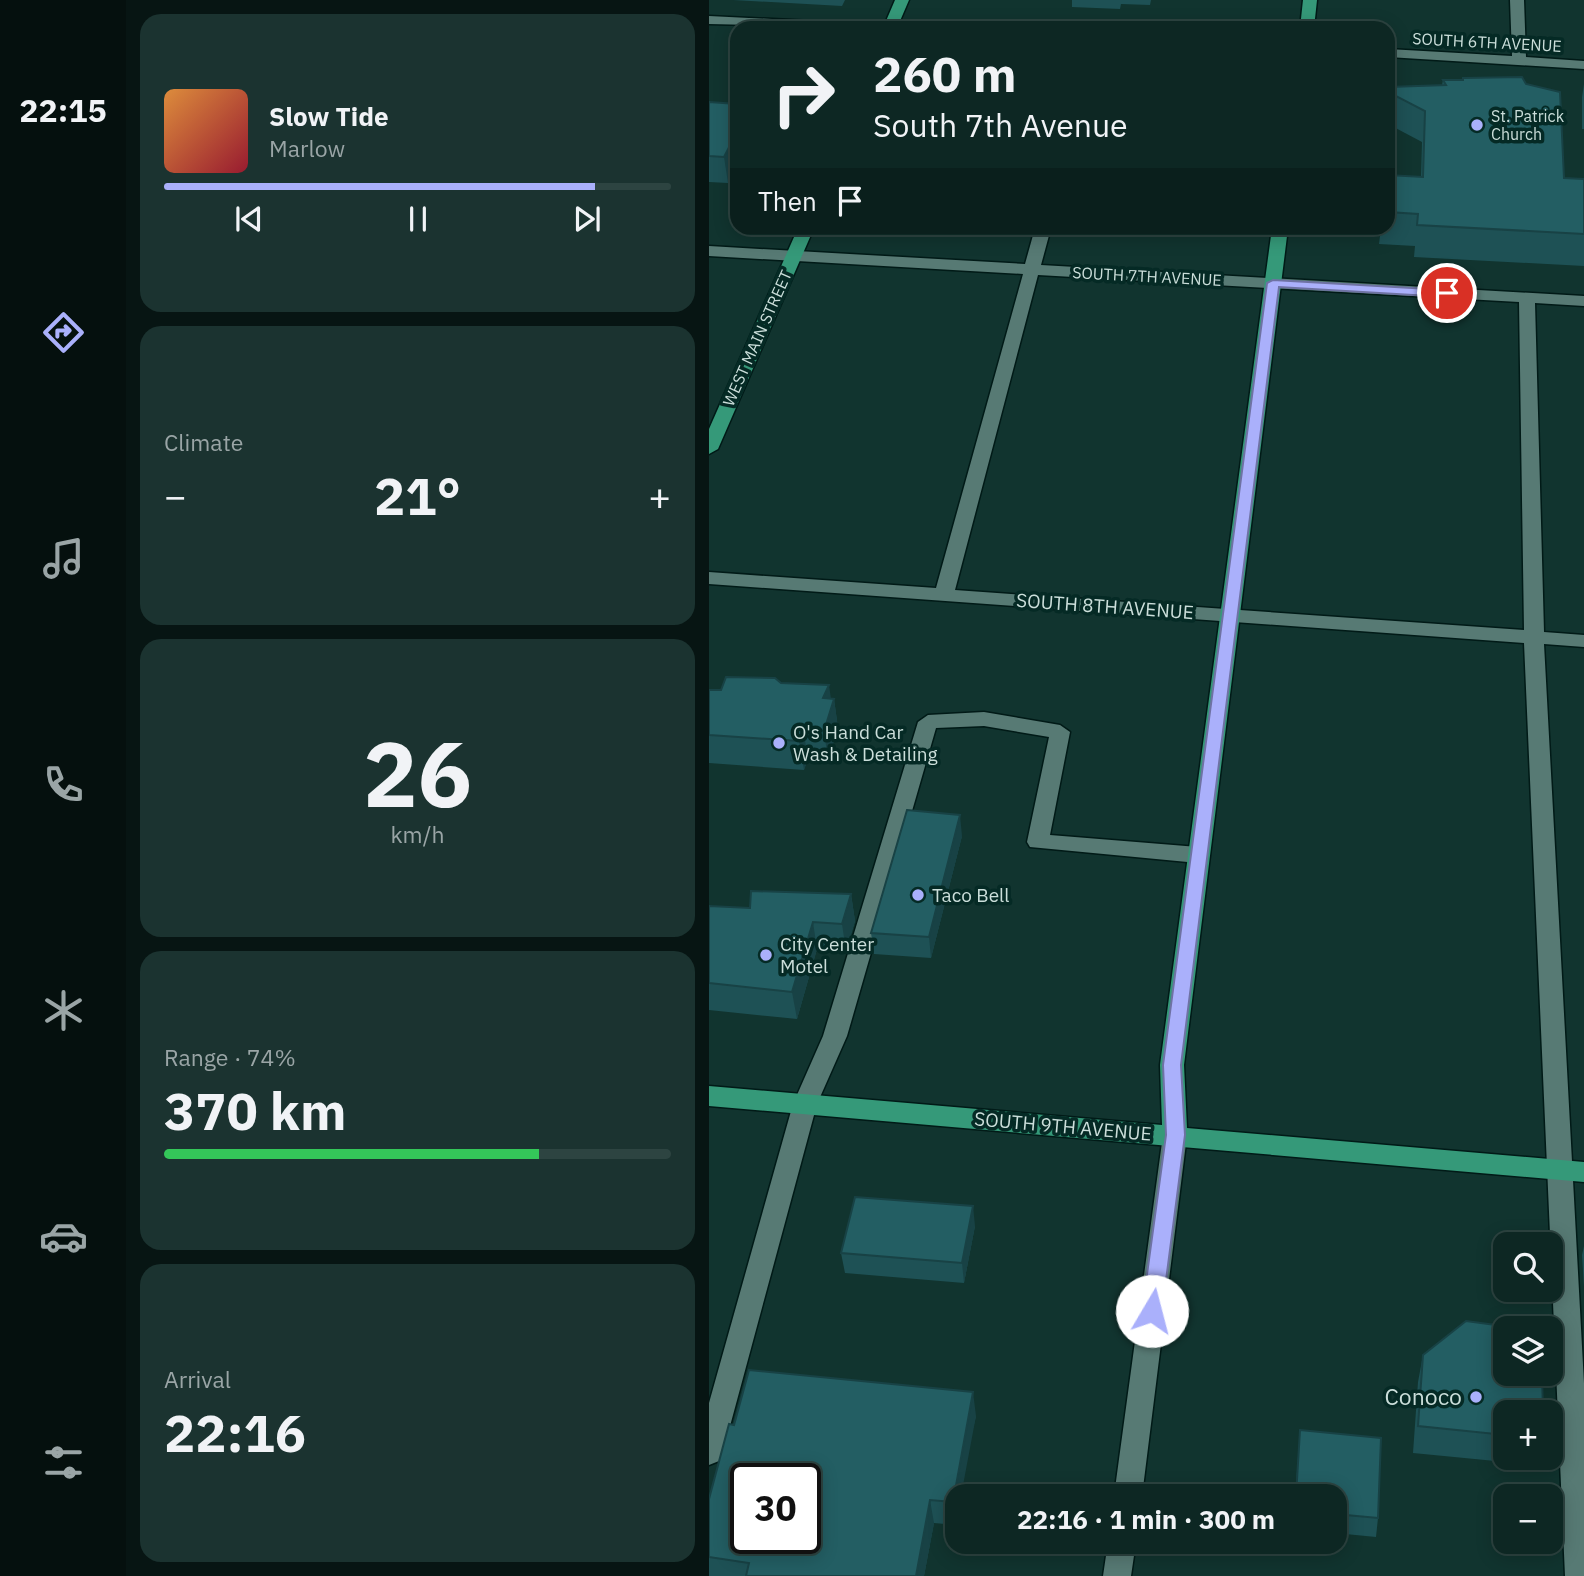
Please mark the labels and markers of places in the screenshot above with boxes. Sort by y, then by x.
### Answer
place label: St. Patrick Church [1491,106,1565,144]
marker: St. Patrick Church [1469,117,1485,133]
pin [1417,263,1477,323]
place label: O's Hand Car Wash & Detailing [793,720,938,766]
marker: O's Hand Car Wash & Detailing [771,735,787,751]
place label: Taco Bell [932,883,1009,907]
marker: Taco Bell [910,887,926,903]
place label: City Center Motel [780,932,874,978]
marker: City Center Motel [758,947,774,963]
place label: Conoco [1385,1381,1462,1411]
marker: Conoco [1468,1389,1484,1405]

